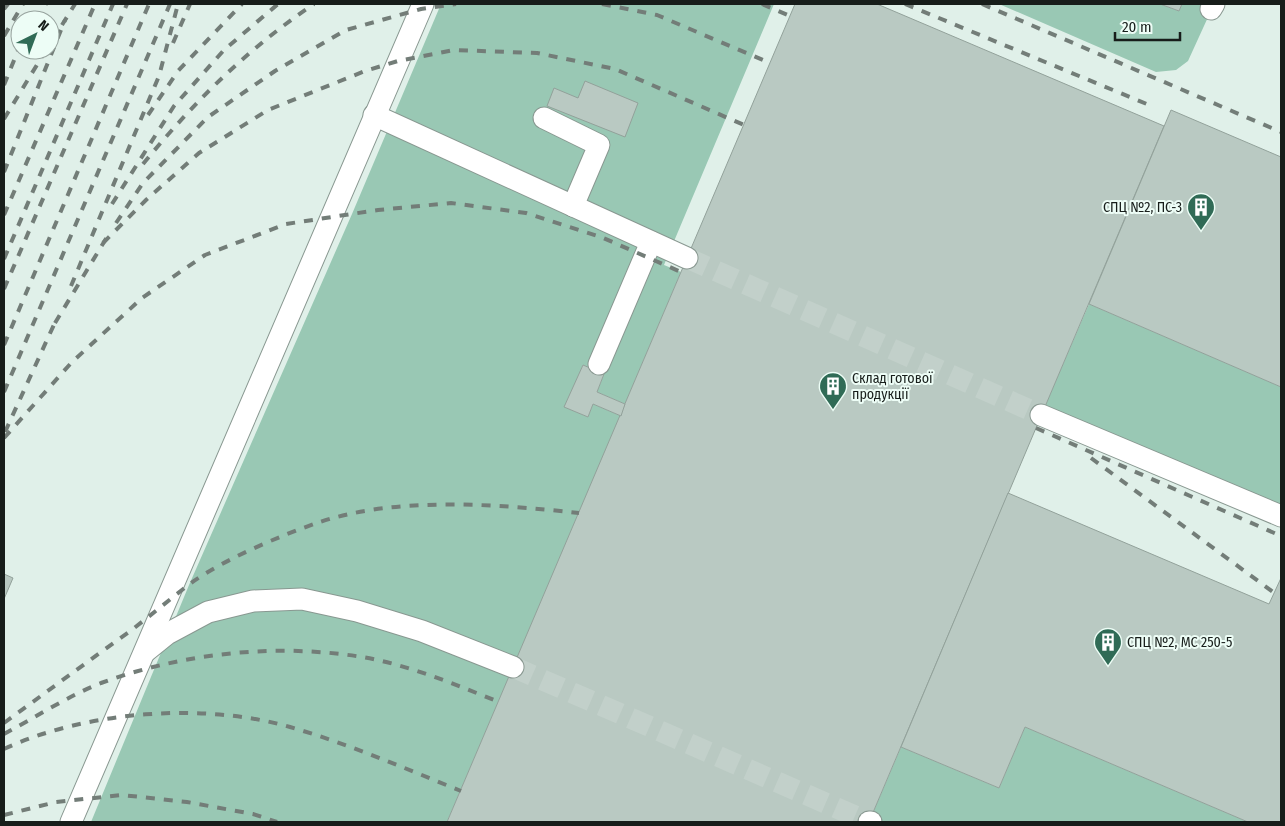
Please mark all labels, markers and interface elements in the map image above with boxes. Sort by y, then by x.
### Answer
north arrow [10,10,60,60]
scale bar [1115,10,1180,42]
text: N [35,17,52,35]
text: 20 m [1122,18,1152,36]
building icon: СПЦ №2, ПС-3 [1186,192,1216,231]
place label: СПЦ №2, ПС-3 [1103,199,1182,216]
place label: Склад готової продукції [852,370,933,403]
building icon: Склад готової продукції [818,371,848,410]
building icon: СПЦ №2, МС 250-5 [1093,627,1123,666]
place label: СПЦ №2, МС 250-5 [1127,634,1232,651]

